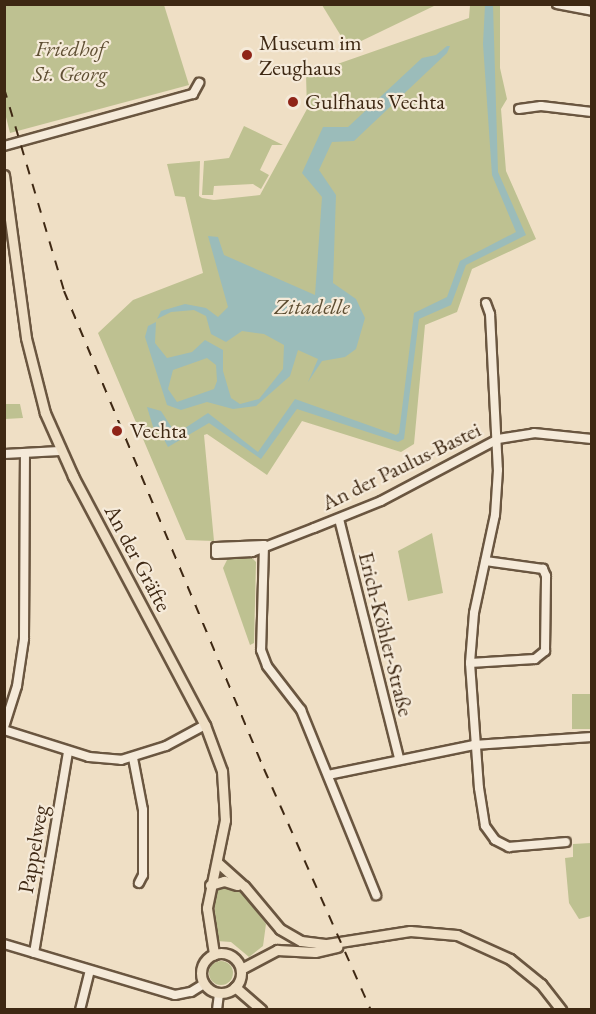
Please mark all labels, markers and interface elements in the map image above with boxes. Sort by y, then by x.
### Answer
place label: Museum im Zeughaus [259,29,362,80]
park label: Friedhof St. Georg [33,35,107,86]
marker: Museum im Zeughaus [240,48,254,62]
place label: Gulfhaus Vechta [305,89,445,115]
marker: Gulfhaus Vechta [286,95,300,109]
park label: Zitadelle [274,294,350,320]
street label: An der Paulus-Bastei [317,416,485,516]
place label: Vechta [130,418,187,444]
marker: Vechta [108,422,126,440]
street label: An der Gräfte [99,500,177,616]
street label: Erich-Köhler-Straße [353,549,419,719]
street label: Pappelweg [12,803,54,895]

